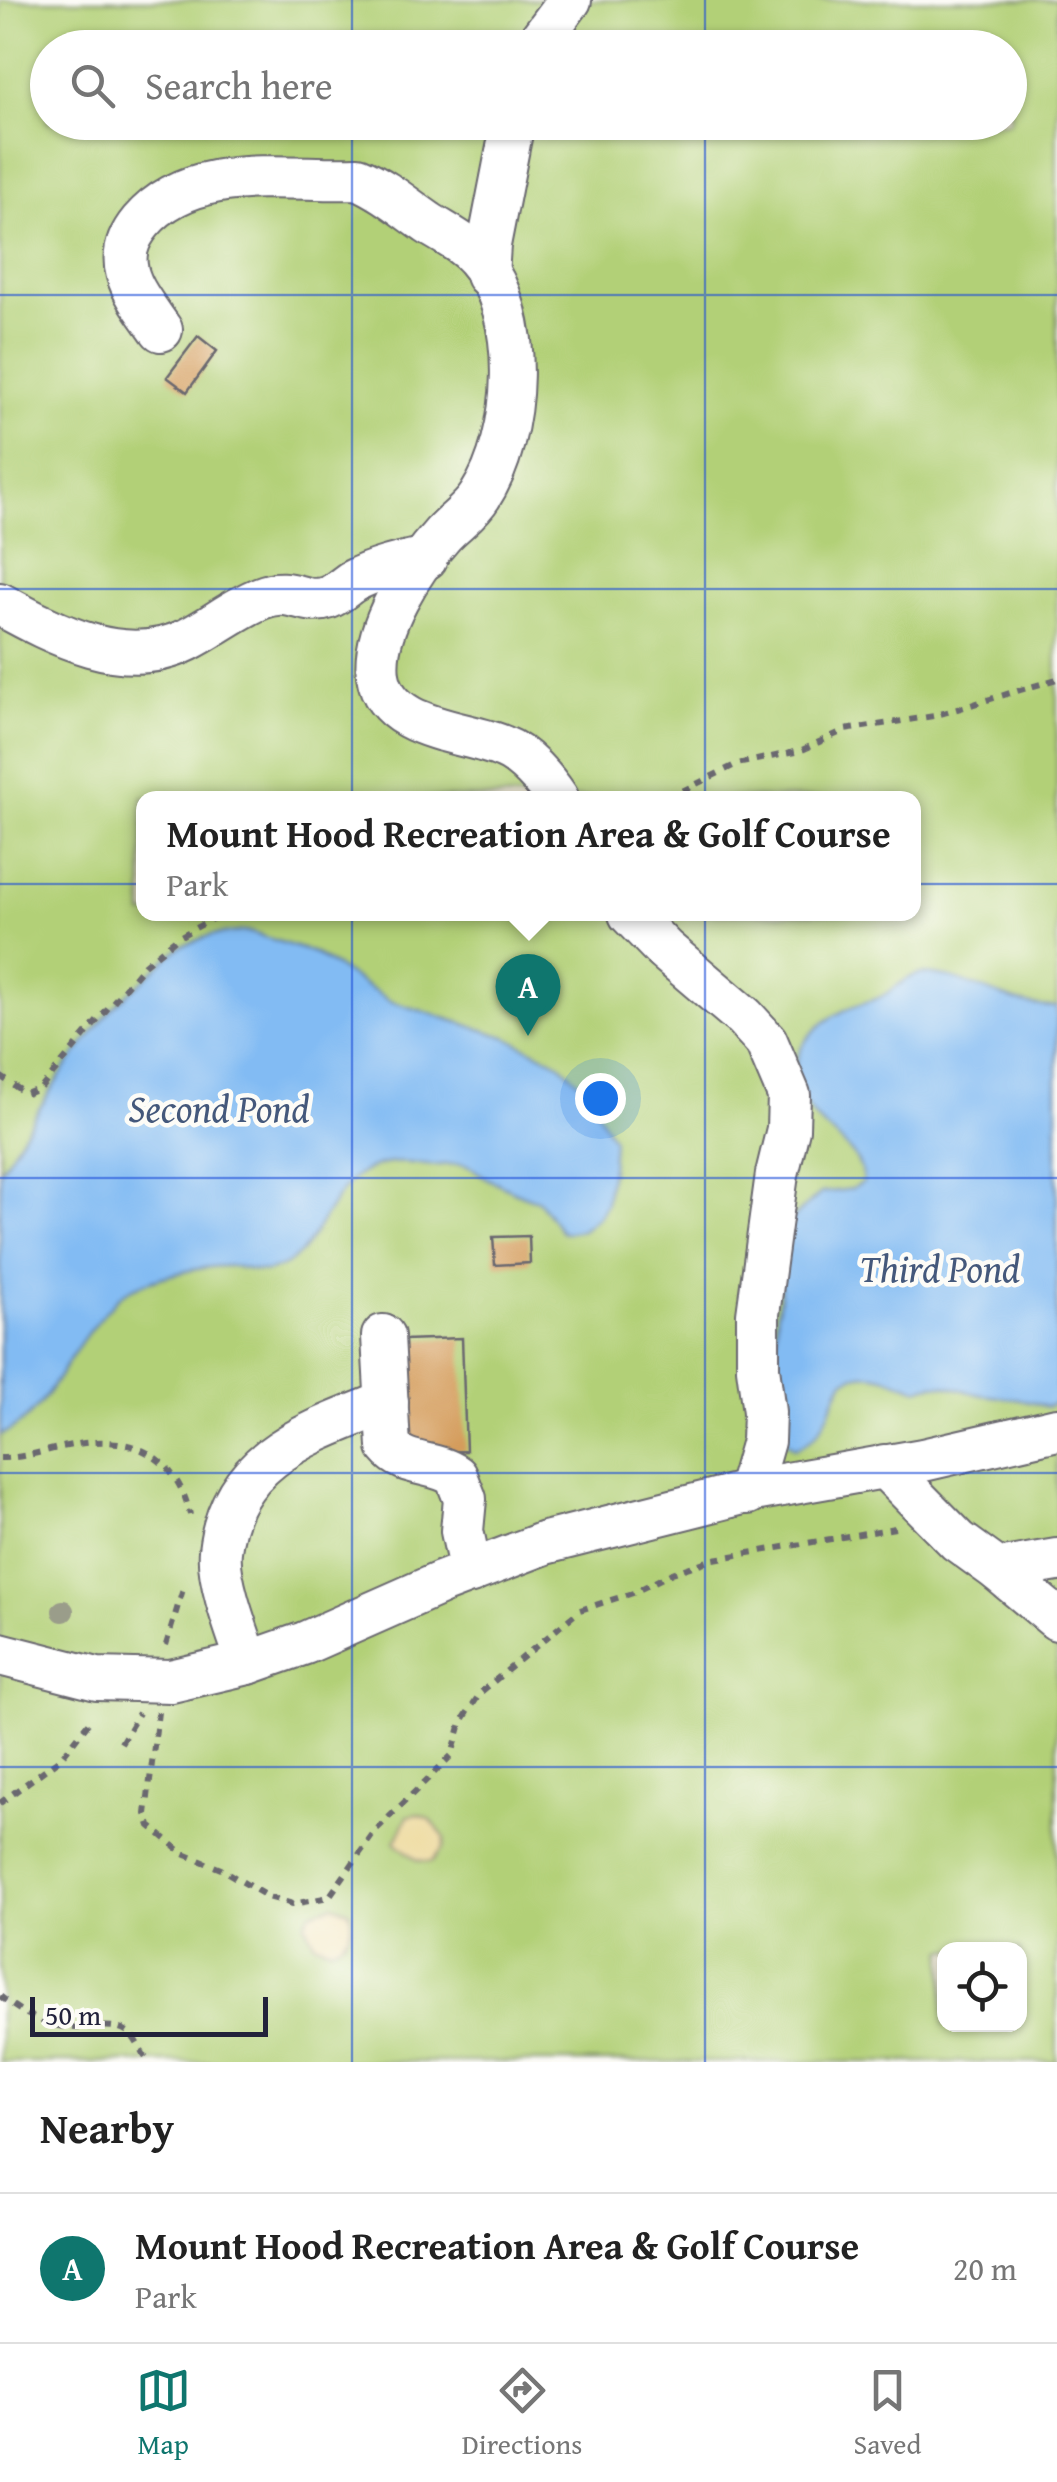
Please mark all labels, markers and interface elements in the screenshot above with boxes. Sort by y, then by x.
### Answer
search box [30,30,1027,140]
text: Search here [145,57,333,113]
icon: search [65,58,120,113]
popup [136,791,921,921]
text: Mount Hood Recreation Area & Golf Course [166,805,891,861]
text: Park [166,861,228,908]
pin: A [496,954,560,1036]
your location [575,1073,626,1124]
water label: Second Pond [128,1080,310,1136]
water label: Third Pond [860,1240,1020,1296]
map controls [937,1942,1027,2032]
button: locate [937,1942,1027,2032]
scale bar [30,1992,268,2036]
text: 50 m [45,1994,101,2035]
text: Nearby [40,2097,174,2158]
text: Mount Hood Recreation Area & Golf Course [135,2217,859,2273]
text: A [62,2245,83,2292]
text: 20 m [953,2245,1017,2292]
text: Park [135,2273,197,2320]
tab: Map [136,2363,191,2464]
tab: Directions [462,2363,582,2464]
tab: Saved [854,2363,921,2464]

